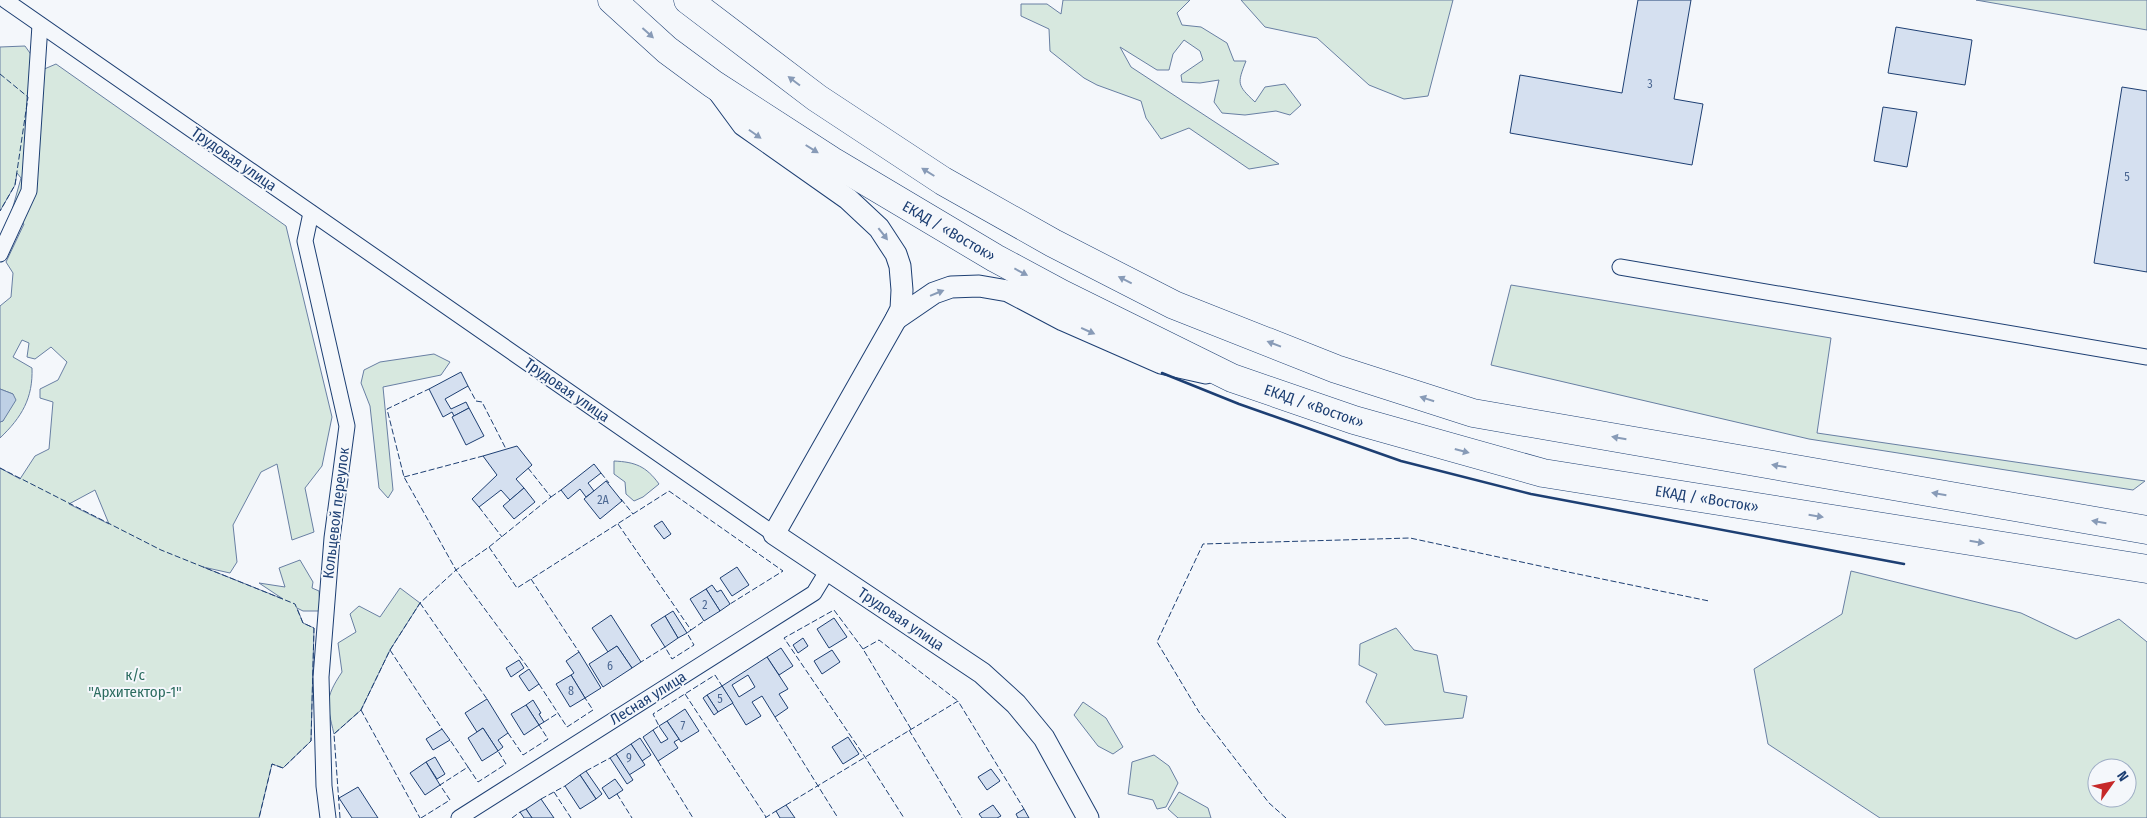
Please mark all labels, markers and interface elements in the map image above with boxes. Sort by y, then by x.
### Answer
one-way arrow [642,27,654,39]
one-way arrow [787,76,801,86]
house number: 3 [1647,77,1653,91]
street label: Трудовая улица [188,123,280,195]
one-way arrow [749,129,762,139]
one-way arrow [806,144,819,154]
one-way arrow [922,167,935,176]
house number: 5 [2124,170,2130,184]
street label: ЕКАД / «Восток» [899,197,999,265]
one-way arrow [878,227,888,241]
one-way arrow [1014,268,1028,276]
one-way arrow [1117,276,1132,284]
one-way arrow [930,288,944,296]
one-way arrow [1081,327,1095,335]
one-way arrow [1267,340,1281,348]
street label: Трудовая улица [521,354,613,426]
street label: ЕКАД / «Восток» [1262,380,1366,432]
one-way arrow [1419,394,1434,402]
one-way arrow [1610,434,1626,442]
street label: Кольцевой переулок [319,446,353,580]
one-way arrow [1455,448,1470,456]
one-way arrow [1770,461,1786,469]
street label: ЕКАД / «Восток» [1654,482,1760,516]
one-way arrow [1930,489,1946,497]
house number: 2А [597,493,609,507]
one-way arrow [1809,513,1825,521]
one-way arrow [2091,517,2107,525]
one-way arrow [1969,538,1985,546]
street label: Трудовая улица [854,584,948,654]
house number: 2 [702,598,708,612]
house number: 6 [607,659,613,673]
park label: к/с "Архитектор-1" [88,666,182,701]
street label: Лесная улица [607,667,689,729]
house number: 8 [568,684,574,698]
house number: 5 [717,692,723,706]
house number: 7 [681,719,686,733]
house number: 9 [626,751,632,765]
north arrow [2087,758,2137,808]
text: N [2113,768,2132,784]

